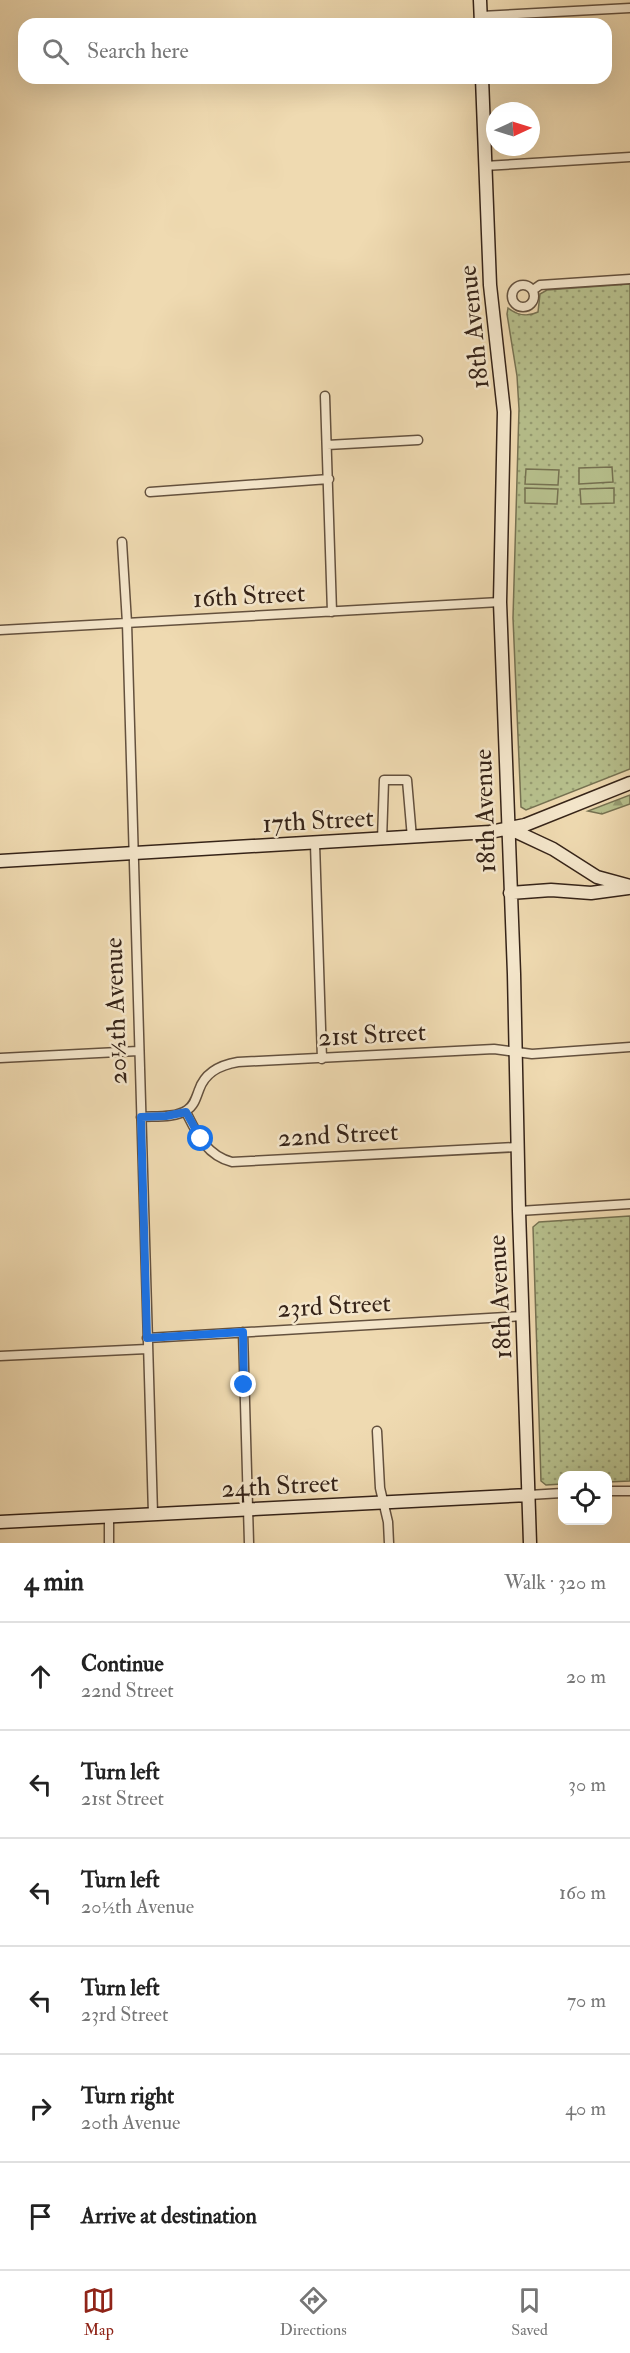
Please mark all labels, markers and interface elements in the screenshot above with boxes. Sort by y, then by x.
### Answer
search box [18,18,612,84]
icon: search [39,35,72,68]
text: Search here [87,37,189,65]
north arrow [486,102,540,156]
street label: 18th Avenue [452,263,496,390]
street label: 16th Street [192,577,306,615]
street label: 18th Avenue [467,748,503,874]
street label: 17th Street [262,802,374,840]
street label: 20½th Avenue [97,937,135,1085]
street label: 21st Street [317,1016,427,1054]
street label: 22nd Street [277,1116,399,1154]
route start [187,1125,213,1151]
street label: 18th Avenue [481,1234,519,1360]
street label: 23rd Street [276,1287,392,1325]
route end [230,1371,256,1397]
street label: 24th Street [221,1467,339,1505]
map controls [558,1471,612,1525]
button: locate [558,1471,612,1525]
text: 4 min [24,1566,84,1598]
text: Walk · 320 m [504,1570,606,1595]
text: Continue [81,1650,164,1678]
icon: ahead [24,1660,57,1693]
text: 20 m [566,1664,606,1689]
text: 22nd Street [81,1678,174,1703]
text: Turn left [81,1758,160,1786]
icon: left [24,1768,57,1801]
text: 30 m [568,1772,606,1797]
text: 21st Street [81,1786,164,1811]
text: Turn left [81,1866,160,1894]
icon: left [24,1876,57,1909]
text: 160 m [559,1880,606,1905]
text: 20½th Avenue [81,1894,194,1919]
text: Turn left [81,1974,160,2002]
icon: left [24,1984,57,2017]
text: 70 m [567,1988,606,2013]
text: 23rd Street [81,2002,168,2027]
text: Turn right [81,2082,174,2110]
icon: right [24,2092,57,2125]
text: 40 m [565,2096,606,2121]
text: 20th Avenue [81,2110,180,2135]
icon: arrive [24,2200,57,2233]
text: Arrive at destination [81,2202,257,2230]
tab: Map [82,2284,115,2340]
tab: Directions [280,2284,347,2340]
tab: Saved [511,2284,548,2340]

